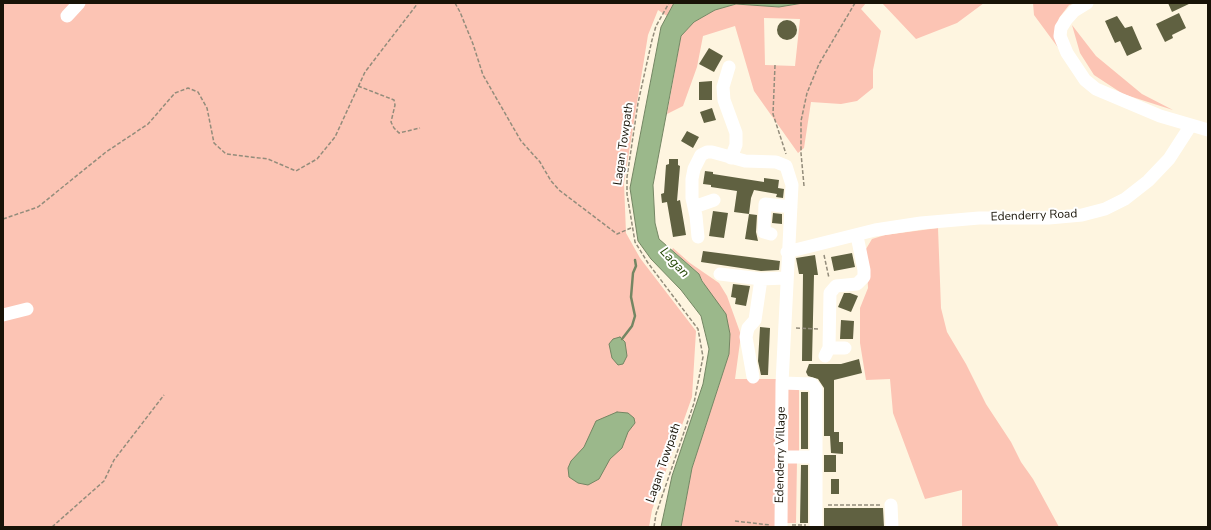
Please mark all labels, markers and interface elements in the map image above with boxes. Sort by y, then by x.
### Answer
street label: Lagan Towpath [611,102,637,186]
street label: Edenderry Road [990,207,1078,225]
water label: Lagan [656,245,692,281]
street label: Edenderry Village [773,407,789,503]
street label: Lagan Towpath [644,421,684,505]

